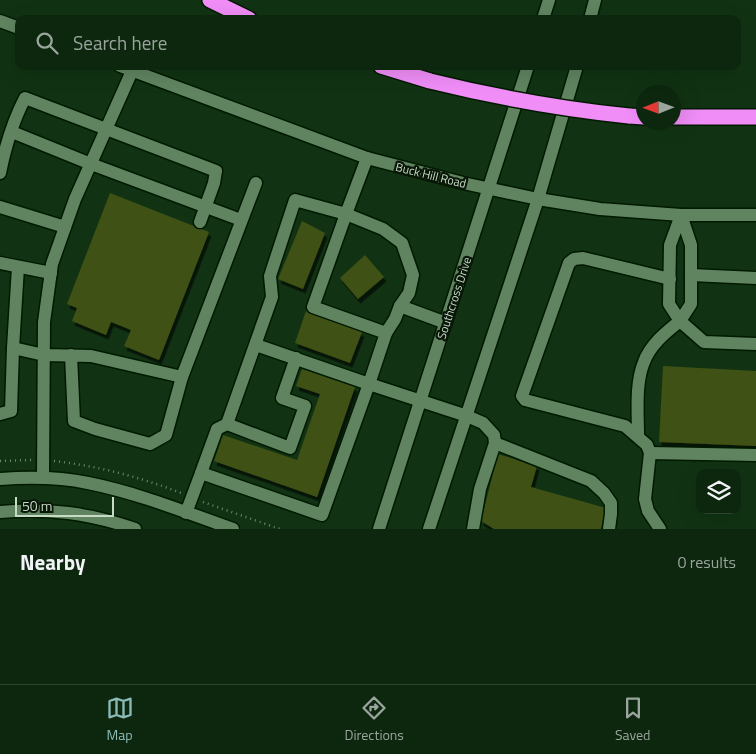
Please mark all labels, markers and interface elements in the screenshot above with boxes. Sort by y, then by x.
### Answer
search box [15,15,741,70]
text: Search here [73,28,167,57]
icon: search [33,29,61,57]
north arrow [636,85,681,130]
street label: Buck Hill Road [394,157,468,193]
street label: Southcross Drive [432,254,476,342]
map controls [696,469,741,514]
button: layers [696,469,741,514]
scale bar [15,494,114,517]
text: 50 m [22,495,52,516]
text: Nearby [20,546,85,578]
text: 0 results [677,550,736,574]
tab: Map [106,694,134,745]
tab: Directions [345,694,404,745]
tab: Saved [615,694,651,745]

